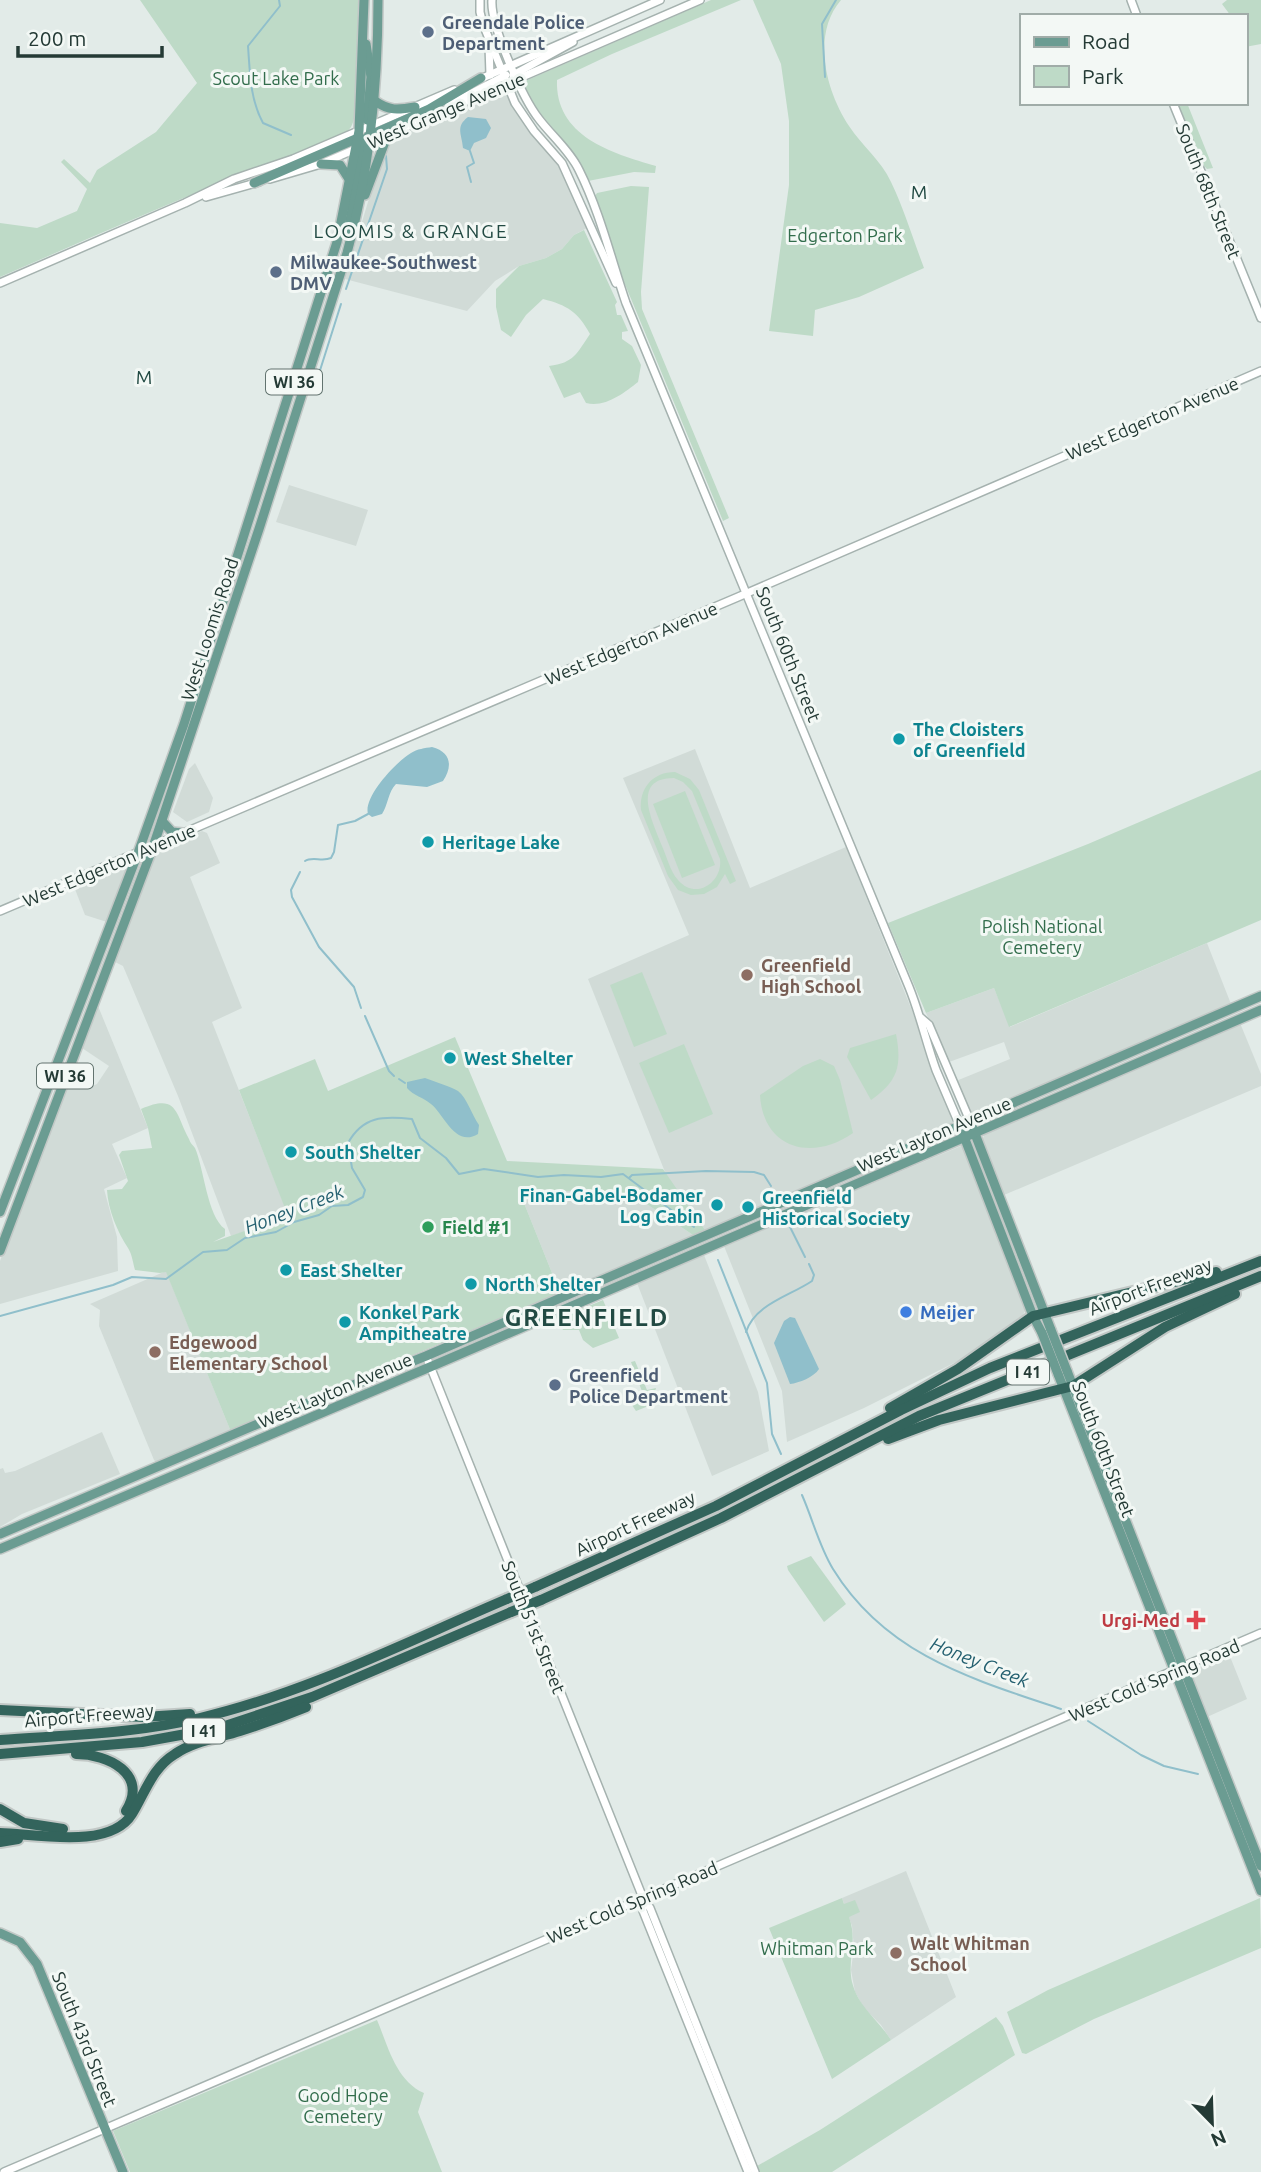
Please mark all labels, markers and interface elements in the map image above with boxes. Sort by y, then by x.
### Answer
place label: Greendale Police Department [442,12,585,53]
scale bar [18,14,161,58]
legend [1020,14,1247,105]
marker: Greendale Police Department [420,24,436,40]
text: 200 m [28,26,86,50]
text: Road [1082,29,1130,53]
text: Park [1082,64,1124,88]
park label: Scout Lake Park [213,68,339,88]
street label: West Grange Avenue [364,68,528,152]
street label: South 68th Street [1173,121,1245,261]
district label: M [911,181,929,203]
district label: LOOMIS & GRANGE [313,220,509,242]
park label: Edgerton Park [787,225,903,245]
place label: Milwaukee-Southwest DMV [290,252,477,293]
marker: Milwaukee-Southwest DMV [268,264,284,280]
district label: M [136,366,154,388]
road number: WI 36 [266,370,322,394]
street label: West Edgerton Avenue [1063,373,1241,463]
street label: West Loomis Road [176,555,242,703]
street label: South 60th Street [753,584,825,724]
street label: West Edgerton Avenue [542,598,720,688]
place label: The Cloisters of Greenfield [913,719,1025,760]
marker: The Cloisters of Greenfield [891,731,907,747]
street label: West Edgerton Avenue [20,820,198,910]
place label: Heritage Lake [442,832,560,852]
marker: Heritage Lake [420,834,436,850]
park label: Polish National Cemetery [982,916,1103,957]
place label: Greenfield High School [761,955,862,996]
marker: Greenfield High School [739,967,755,983]
place label: West Shelter [464,1048,574,1068]
marker: West Shelter [442,1050,458,1066]
road number: WI 36 [37,1064,93,1088]
street label: West Layton Avenue [854,1093,1014,1175]
place label: South Shelter [305,1142,422,1162]
marker: South Shelter [283,1144,299,1160]
water label: Honey Creek [241,1180,347,1238]
place label: Finan-Gabel-Bodamer Log Cabin [520,1185,704,1226]
place label: Greenfield Historical Society [762,1187,910,1228]
marker: Finan-Gabel-Bodamer Log Cabin [709,1197,725,1213]
marker: Greenfield Historical Society [740,1199,756,1215]
place label: Field #1 [442,1217,511,1237]
marker: Field #1 [420,1219,436,1235]
street label: Airport Freeway [1086,1253,1214,1319]
place label: East Shelter [300,1260,403,1280]
marker: East Shelter [278,1262,294,1278]
place label: North Shelter [485,1274,602,1294]
marker: North Shelter [463,1276,479,1292]
place label: Konkel Park Ampitheatre [359,1302,467,1343]
place label: Meijer [920,1302,975,1322]
district label: GREENFIELD [505,1304,669,1331]
marker: Meijer [898,1304,914,1320]
marker: Konkel Park Ampitheatre [337,1314,353,1330]
place label: Edgewood Elementary School [169,1332,328,1373]
marker: Edgewood Elementary School [147,1344,163,1360]
street label: West Layton Avenue [255,1349,415,1431]
road number: I 41 [1007,1360,1049,1384]
place label: Greenfield Police Department [569,1365,728,1406]
marker: Greenfield Police Department [547,1377,563,1393]
street label: South 60th Street [1069,1378,1139,1520]
street label: Airport Freeway [572,1486,698,1559]
street label: South 51st Street [498,1558,570,1696]
place label: Urgi-Med [1101,1610,1180,1630]
marker: Urgi-Med [1186,1610,1206,1630]
water label: Honey Creek [927,1632,1033,1692]
street label: West Cold Spring Road [1066,1635,1242,1725]
street label: Airport Freeway [24,1699,155,1731]
road number: I 41 [183,1718,225,1744]
street label: West Cold Spring Road [544,1857,720,1947]
place label: Walt Whitman School [910,1933,1030,1974]
park label: Whitman Park [760,1938,874,1958]
marker: Walt Whitman School [888,1945,904,1961]
street label: South 43rd Street [49,1969,121,2109]
park label: Good Hope Cemetery [297,2085,389,2126]
north arrow [1177,2088,1247,2158]
text: N [1208,2126,1229,2152]

